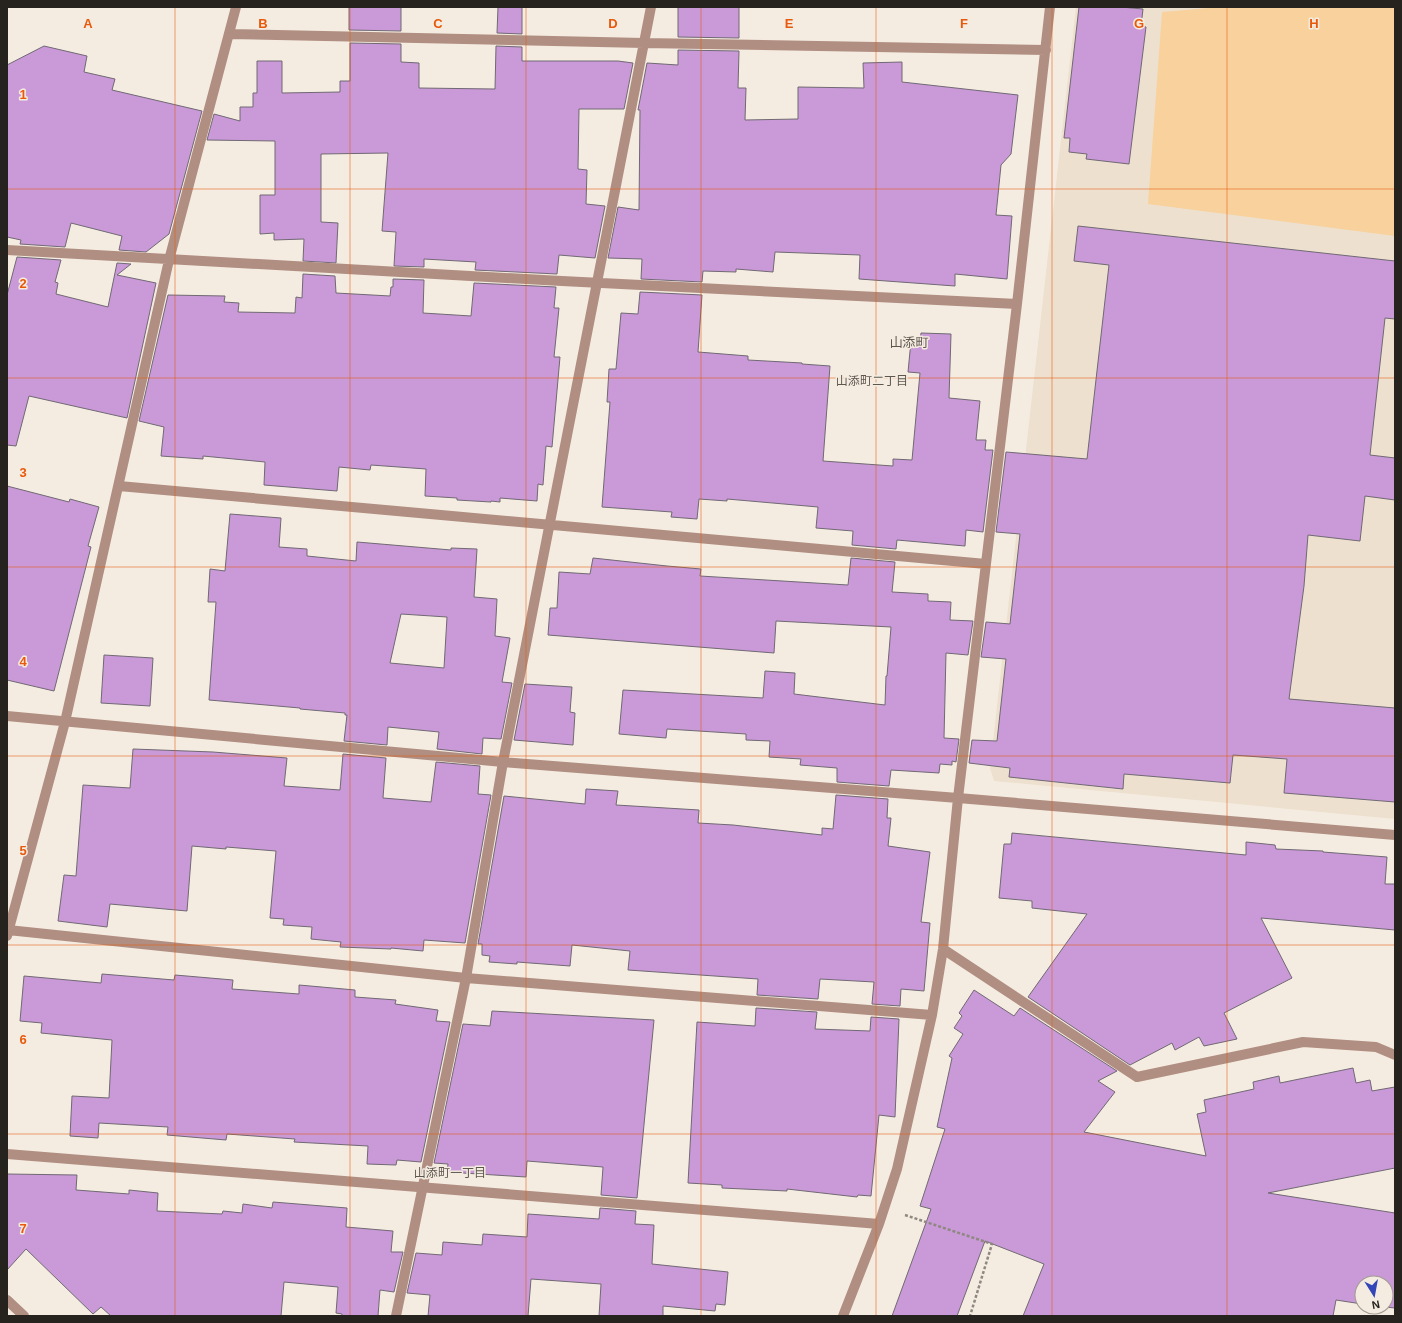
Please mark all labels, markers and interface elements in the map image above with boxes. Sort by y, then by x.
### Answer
text: A [83,16,93,31]
text: B [258,16,268,31]
text: C [433,16,443,31]
text: D [608,16,618,31]
text: E [785,16,794,31]
text: F [960,16,968,31]
text: G [1134,16,1144,31]
text: H [1309,16,1319,31]
text: 1 [19,87,27,102]
text: 2 [19,276,27,291]
district label: 山添町 [889,335,929,350]
district label: 山添町二丁目 [836,374,908,388]
text: 3 [19,465,27,480]
text: 4 [19,654,27,669]
text: 5 [19,843,27,858]
text: 6 [19,1032,27,1047]
district label: 山添町一丁目 [414,1166,486,1180]
text: 7 [19,1221,27,1236]
north arrow [1354,1275,1394,1315]
text: N [1371,1298,1381,1311]

